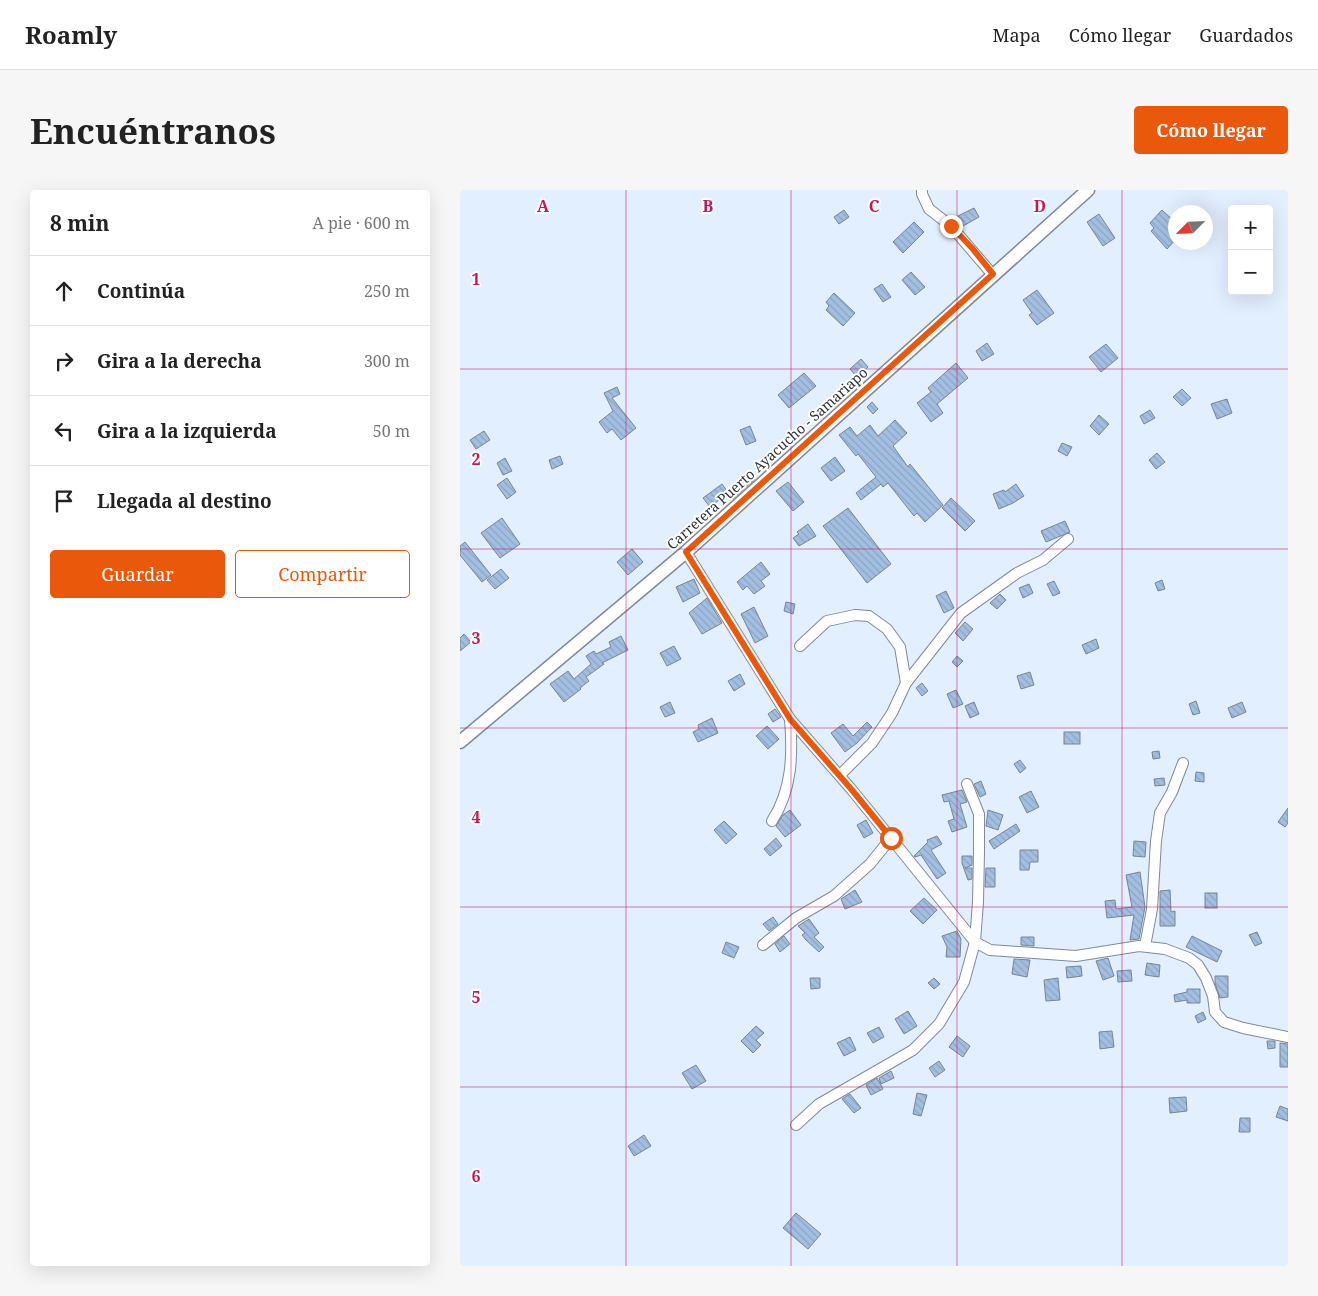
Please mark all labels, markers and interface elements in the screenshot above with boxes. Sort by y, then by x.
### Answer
text: Roamly [25,18,117,51]
text: Mapa [993,23,1041,47]
text: Cómo llegar [1069,23,1171,47]
text: Guardados [1199,23,1293,47]
button: Cómo llegar [1134,106,1288,154]
text: Encuéntranos [30,107,276,154]
text: A [537,195,550,217]
text: B [703,195,714,217]
text: C [869,195,880,217]
text: D [1034,195,1046,217]
north arrow [1168,205,1213,250]
map controls [1228,205,1273,295]
button: + [1228,205,1273,250]
text: 8 min [50,209,109,237]
text: A pie · 600 m [313,212,410,234]
route end [940,215,963,238]
button: − [1228,250,1273,295]
text: 1 [471,268,481,290]
icon: ahead [50,277,78,305]
text: Continúa [97,278,185,304]
text: 250 m [364,280,410,302]
icon: right [50,347,78,375]
text: Gira a la derecha [97,348,262,374]
text: 300 m [364,350,410,372]
street label: Carretera Puerto Ayacucho - Samariapo [663,363,871,553]
icon: left [50,417,78,445]
text: Gira a la izquierda [97,418,277,444]
text: 50 m [373,420,410,442]
text: 2 [471,448,481,470]
icon: arrive [50,487,78,515]
text: Llegada al destino [97,488,272,514]
button: Guardar [50,550,225,598]
button: Compartir [235,550,410,598]
text: 3 [471,627,481,649]
text: 4 [471,806,481,828]
route start [880,827,903,850]
text: 5 [471,986,481,1008]
text: 6 [471,1165,481,1187]

